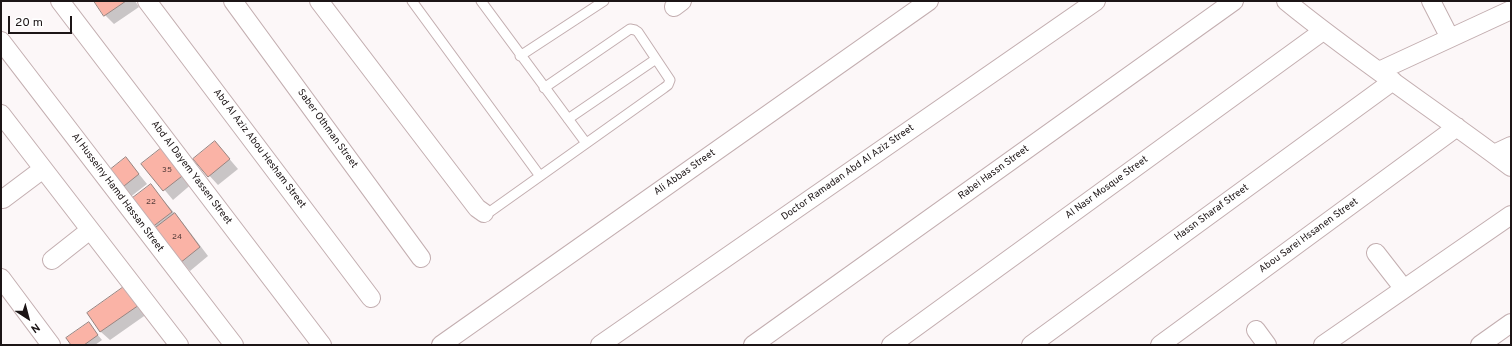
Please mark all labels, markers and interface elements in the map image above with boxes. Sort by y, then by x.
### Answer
scale bar [10,8,74,34]
text: 20 m [15,15,43,31]
street label: Abd Al Aziz Abou Hesham Street [210,87,308,211]
street label: Saber Othman Street [294,87,360,171]
street label: Abd Al Dayem Yassen Street [148,119,234,227]
street label: Doctor Ramadan Abd Al Aziz Street [779,122,917,224]
street label: Al Husseiny Hamd Hassan Street [68,131,166,255]
street label: Rabei Hassn Street [956,143,1032,203]
street label: Ali Abbas Street [652,147,718,199]
street label: Al Nasr Mosque Street [1063,154,1151,222]
house number: 35 [162,165,172,175]
street label: Hassn Sharaf Street [1173,182,1251,244]
street label: Abou Sarei Hssanen Street [1257,196,1361,276]
house number: 22 [146,197,156,207]
house number: 24 [172,232,182,242]
north arrow [8,298,48,338]
text: N [28,320,42,336]

